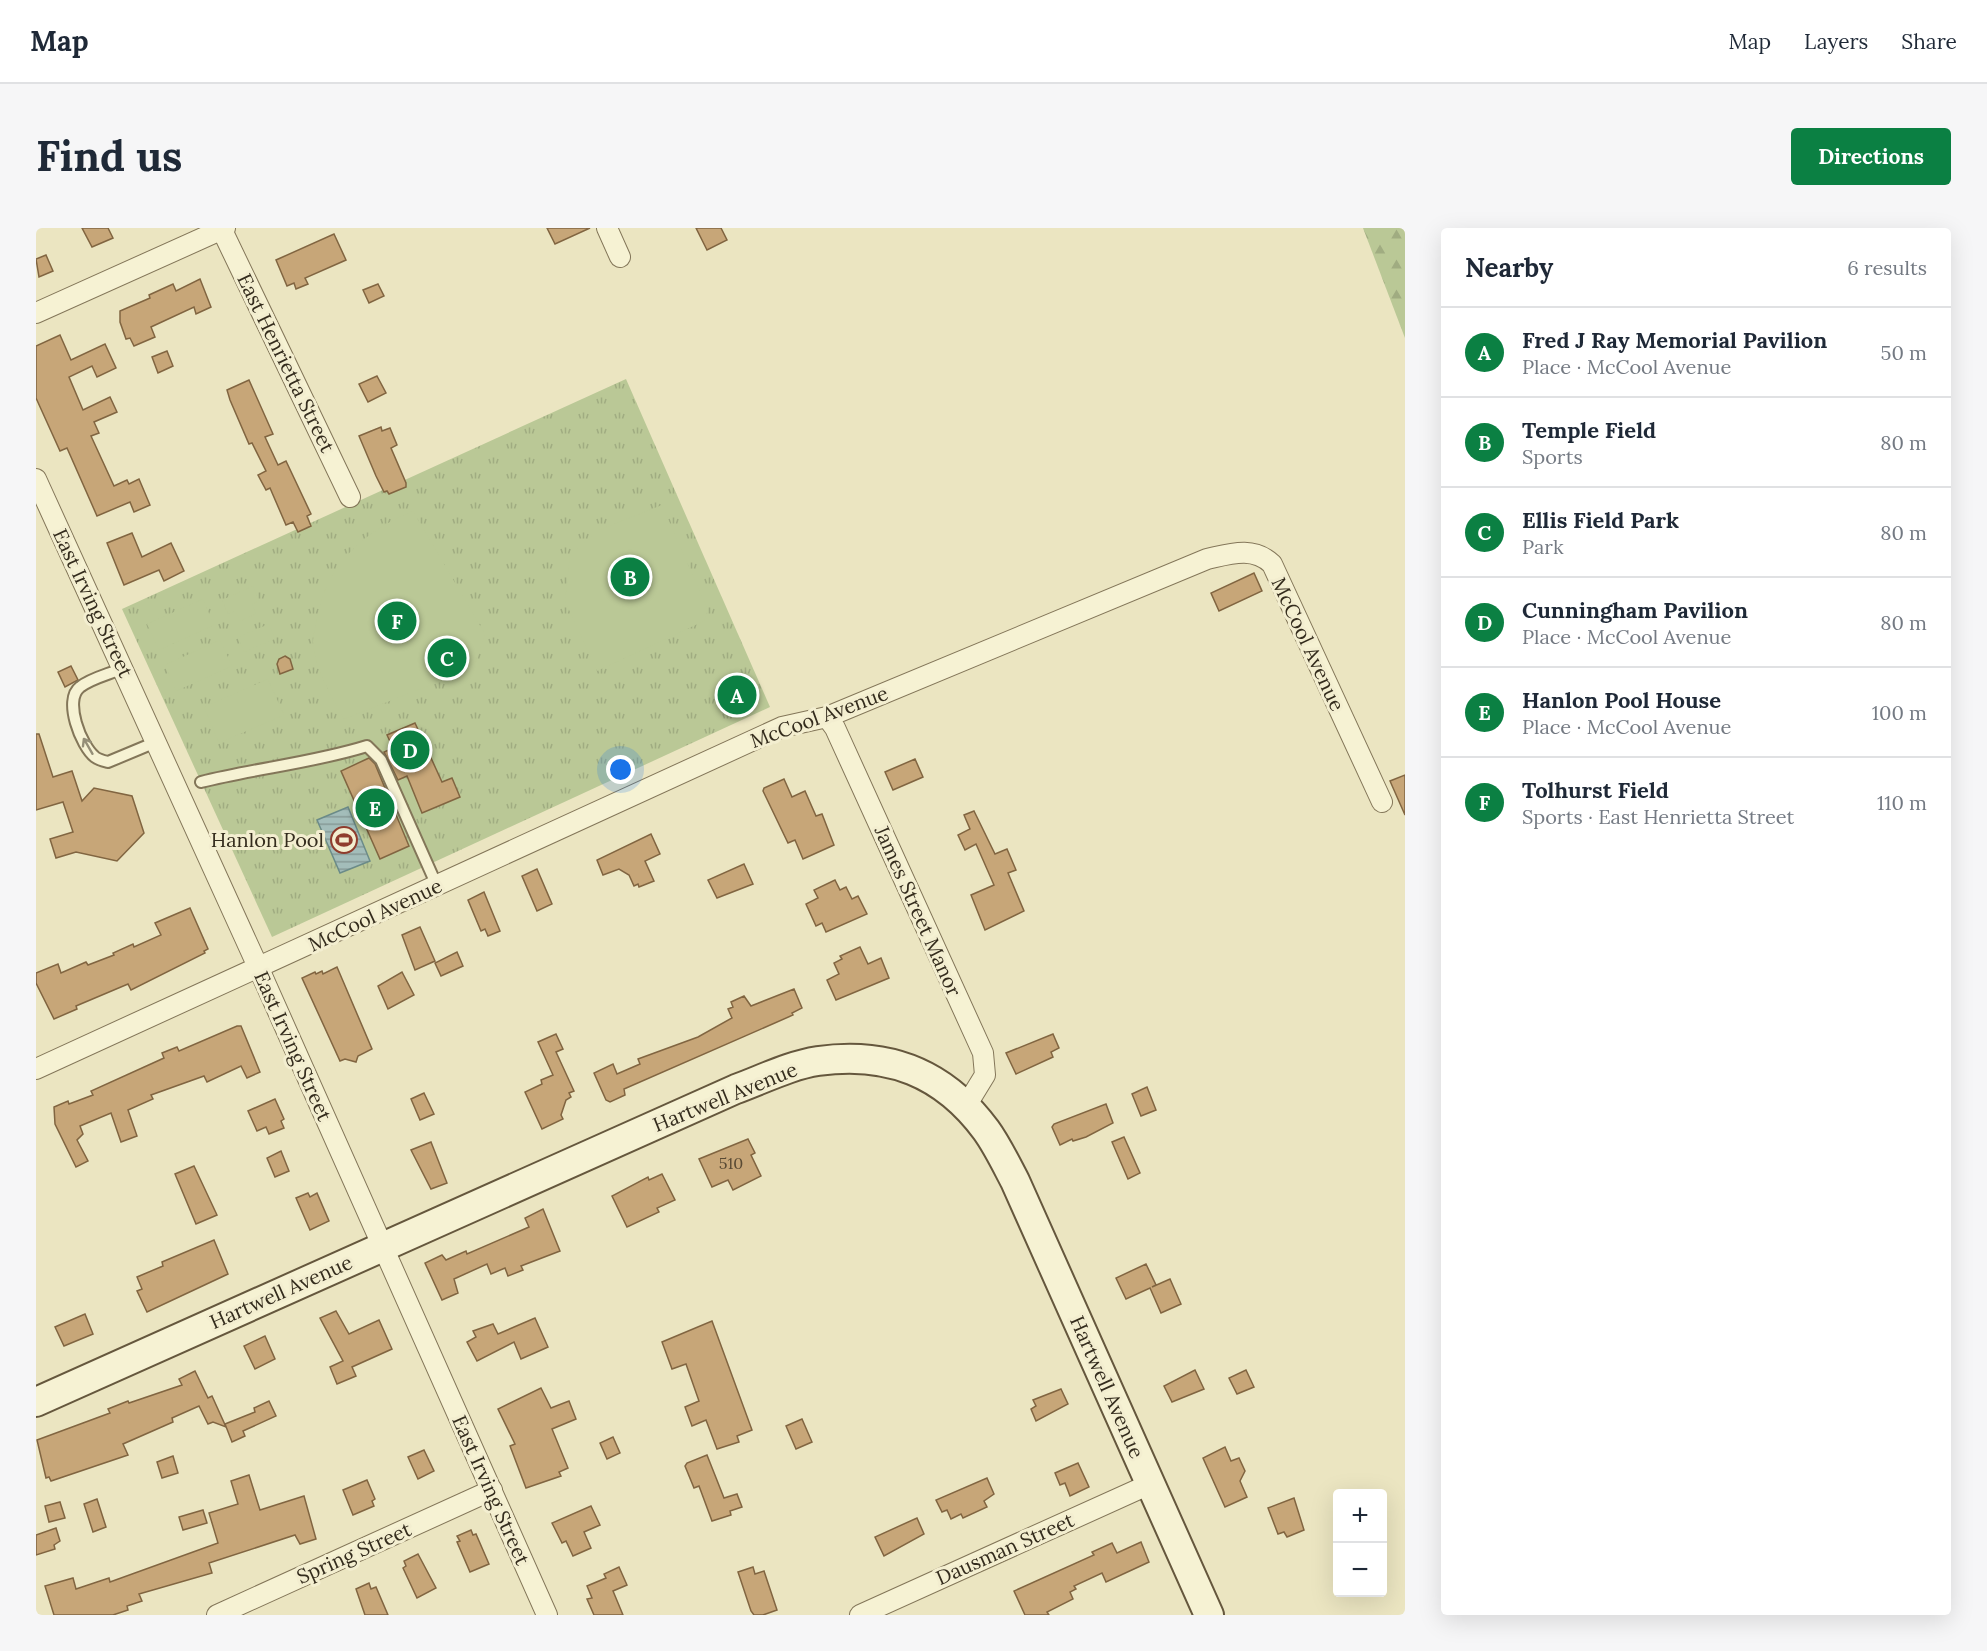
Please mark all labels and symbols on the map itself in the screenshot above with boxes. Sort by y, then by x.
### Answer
street label: East Henrietta Street [232,269,341,457]
street label: East Irving Street [48,524,139,681]
pin: B [610,554,650,600]
street label: McCool Avenue [1267,573,1350,715]
pin: F [378,598,416,644]
pin: C [428,636,466,680]
pin: A [718,672,756,718]
street label: McCool Avenue [747,680,891,753]
pin: D [390,728,430,772]
one-way arrow [82,738,94,755]
your location [606,755,635,784]
pin: E [356,786,394,830]
street label: James Street Manor [869,821,967,1000]
sports icon: Hanlon Pool [329,825,359,855]
place label: Hanlon Pool [211,827,324,852]
street label: McCool Avenue [304,873,446,956]
street label: East Irving Street [249,967,338,1125]
street label: Hartwell Avenue [649,1056,801,1137]
house number: 510 [719,1153,743,1173]
street label: Hartwell Avenue [206,1249,356,1334]
street label: Hartwell Avenue [1065,1312,1150,1462]
street label: East Irving Street [447,1411,536,1569]
street label: Dausman Street [932,1507,1078,1590]
street label: Spring Street [293,1516,415,1589]

